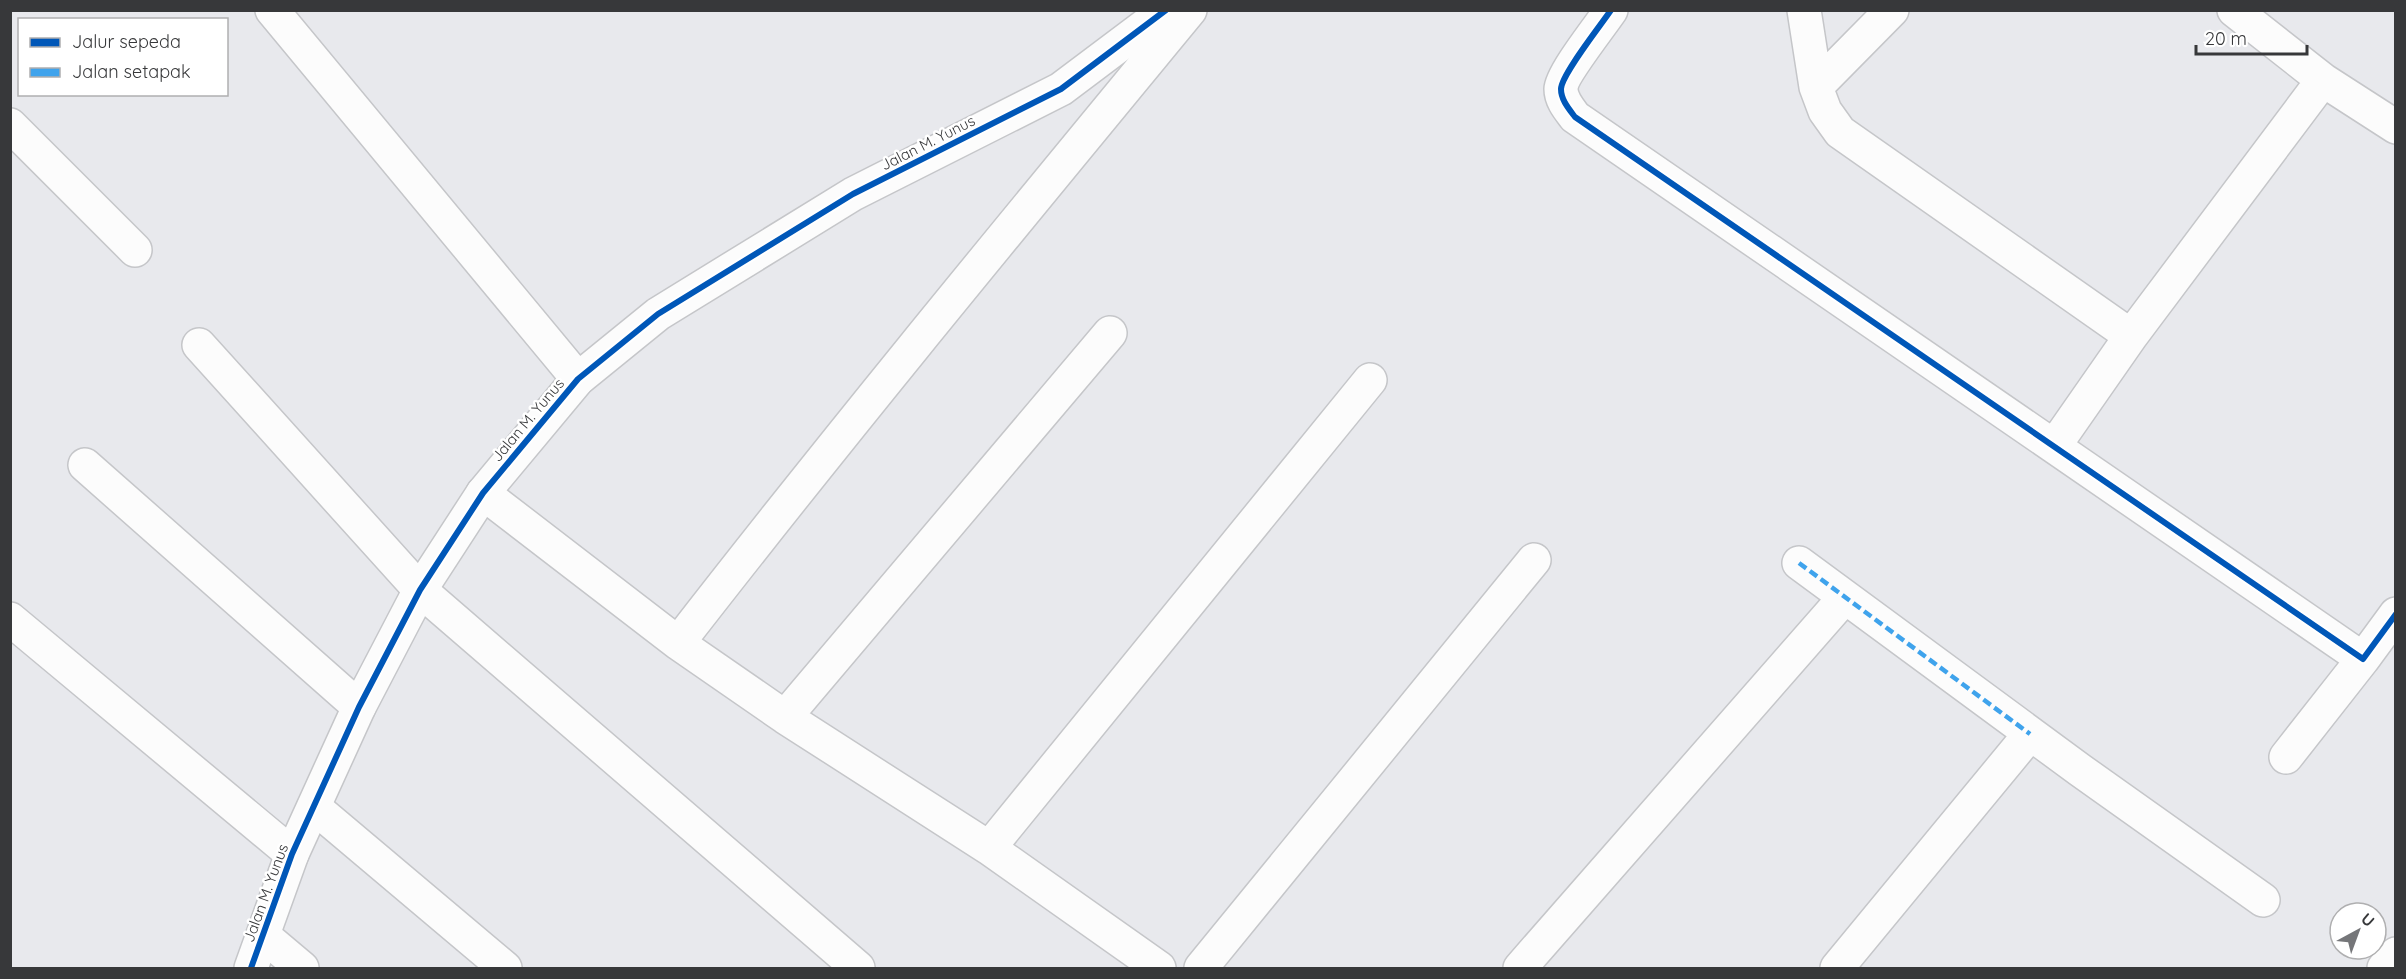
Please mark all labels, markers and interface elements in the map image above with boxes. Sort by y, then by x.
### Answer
legend [18,18,228,96]
scale bar [2196,18,2307,56]
text: 20 m [2205,27,2247,50]
text: Jalur sepeda [72,30,181,53]
text: Jalan setapak [72,60,191,83]
street label: Jalan M. Yunus [878,111,978,174]
street label: Jalan M. Yunus [487,374,568,465]
street label: Jalan M. Yunus [239,841,292,945]
north arrow [2328,901,2388,961]
text: U [2357,908,2379,931]

